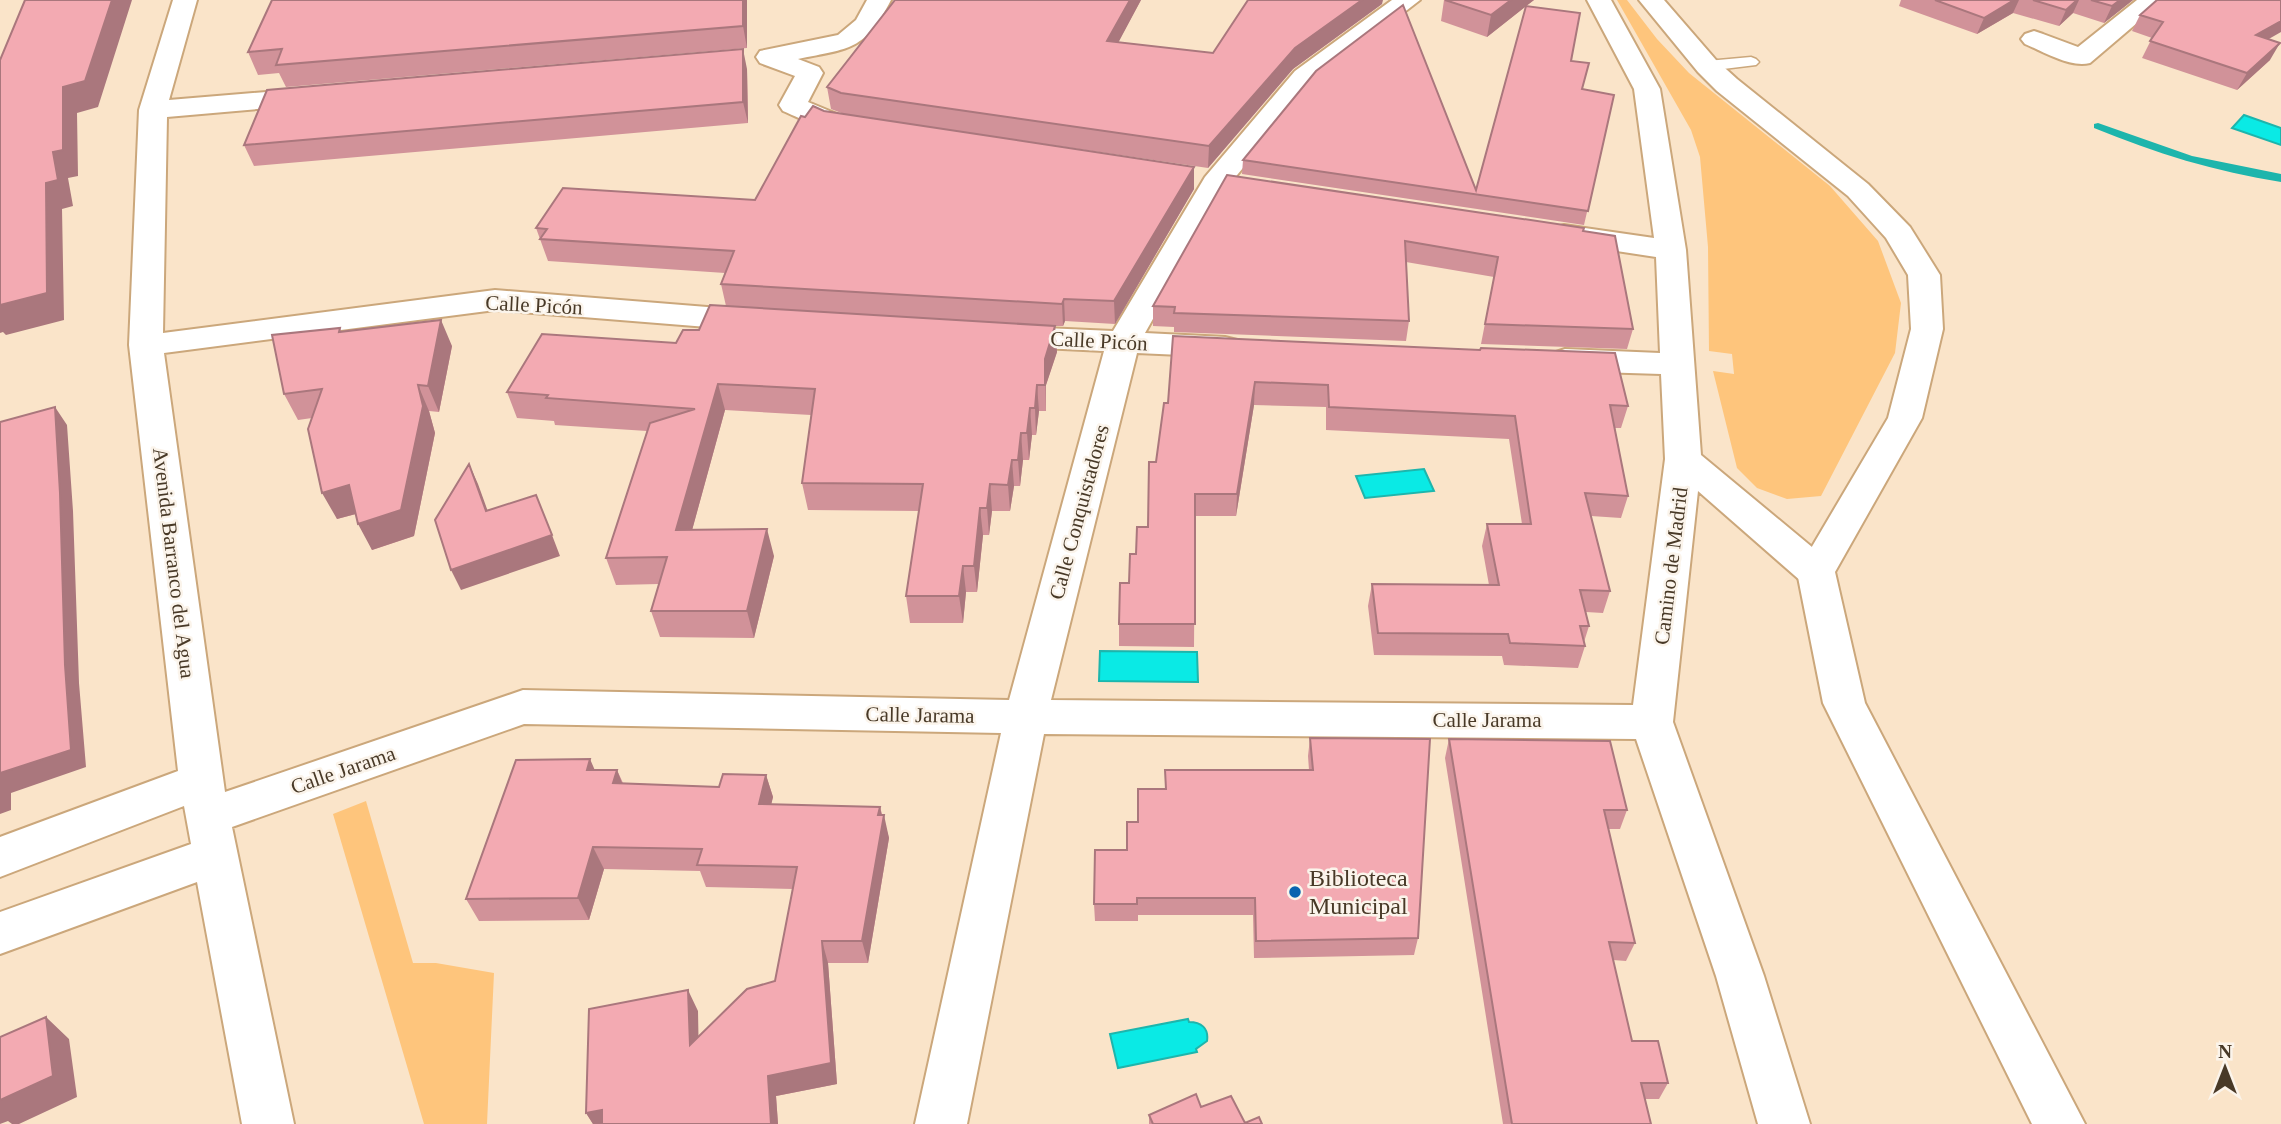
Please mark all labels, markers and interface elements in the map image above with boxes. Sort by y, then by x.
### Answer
street label: Calle Picón [485,290,584,320]
street label: Calle Picón [1050,326,1149,356]
street label: Calle Conquistadores [1044,422,1114,602]
street label: Avenida Barranco del Agua [148,446,200,680]
street label: Camino de Madrid [1649,485,1693,646]
street label: Calle Jarama [865,702,975,728]
street label: Calle Jarama [1432,708,1542,732]
street label: Calle Jarama [288,741,399,799]
place label: Biblioteca Municipal [1309,865,1408,919]
marker: Biblioteca Municipal [1287,884,1303,900]
north arrow [2190,1033,2260,1103]
text: N [2218,1041,2232,1062]

